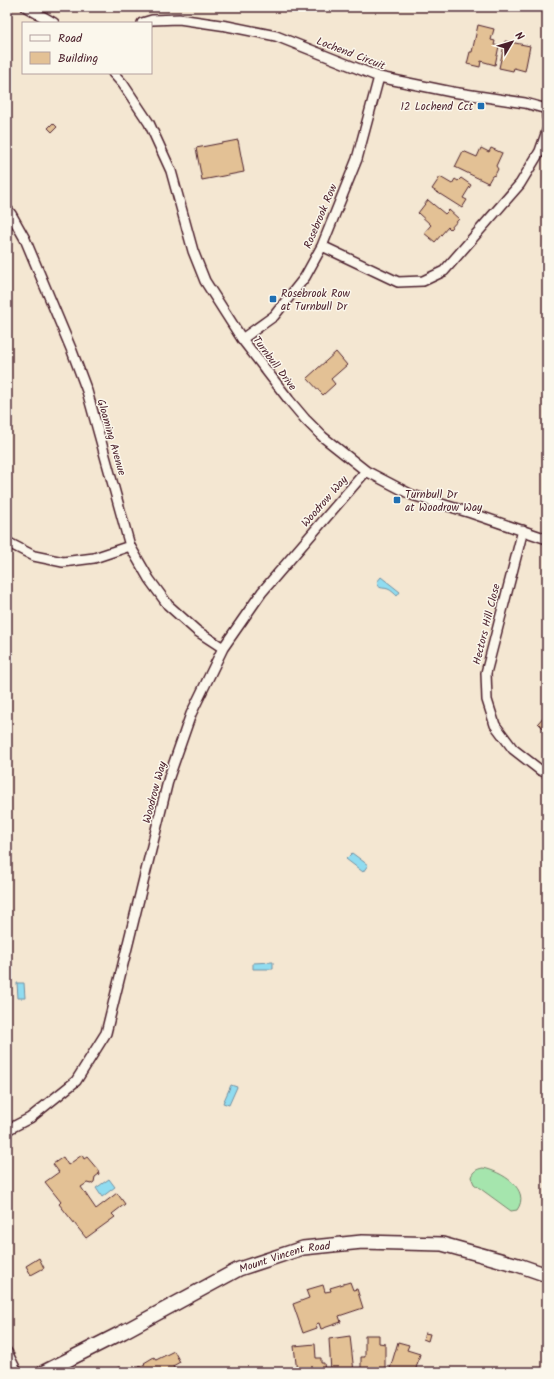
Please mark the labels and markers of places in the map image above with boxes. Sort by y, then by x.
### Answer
place label: 12 Lochend Cct [401,98,474,116]
marker: 12 Lochend Cct [476,101,486,111]
place label: Rosebrook Row at Turnbull Dr [281,285,350,316]
marker: Rosebrook Row at Turnbull Dr [268,294,278,304]
place label: Turnbull Dr at Woodrow Way [405,486,483,517]
marker: Turnbull Dr at Woodrow Way [392,495,402,505]

